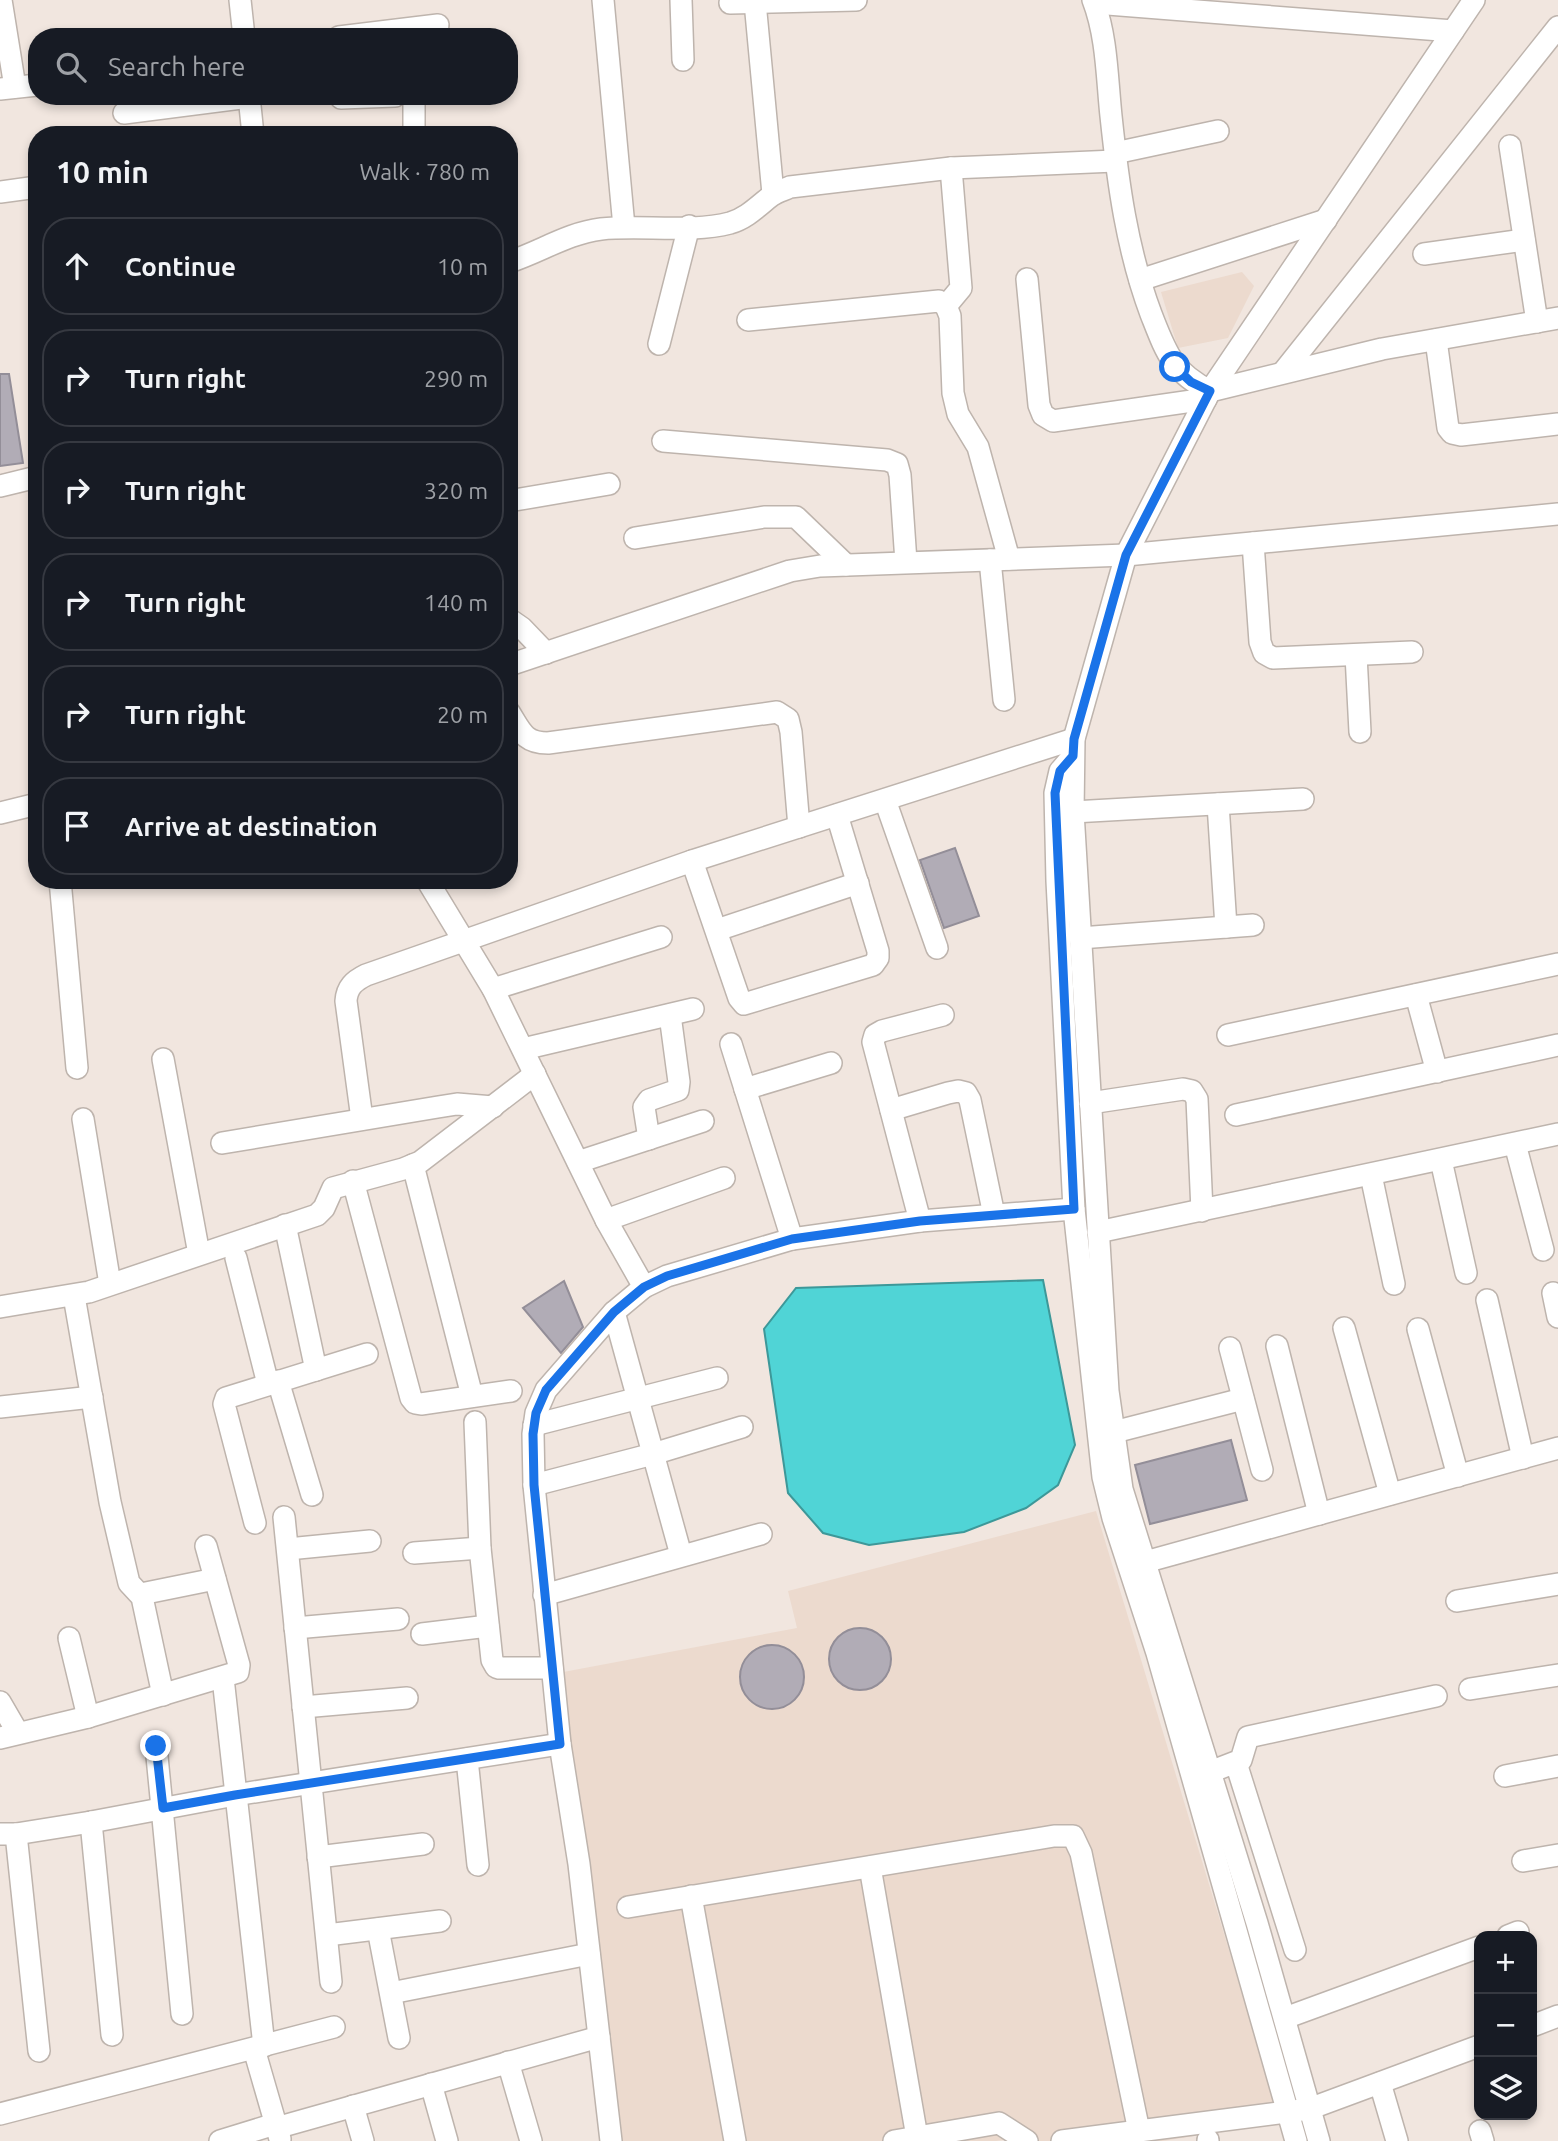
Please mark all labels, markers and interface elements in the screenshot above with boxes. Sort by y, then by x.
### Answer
search box [28,28,518,105]
icon: search [52,48,90,86]
text: Search here [108,52,245,81]
text: 10 min [56,155,149,189]
text: Walk · 780 m [359,159,490,184]
icon: ahead [58,247,96,285]
text: Continue [125,252,236,281]
text: 10 m [437,254,488,279]
route start [1159,351,1190,382]
icon: right [58,359,96,397]
text: Turn right [125,364,246,393]
text: 290 m [424,366,488,391]
icon: right [58,471,96,509]
text: Turn right [125,476,246,505]
text: 320 m [424,478,488,503]
icon: right [58,583,96,621]
text: Turn right [125,588,246,617]
text: 140 m [424,590,488,615]
icon: right [58,695,96,733]
text: Turn right [125,700,246,729]
text: 20 m [437,702,488,727]
icon: arrive [58,807,96,845]
text: Arrive at destination [125,812,378,841]
route end [140,1730,171,1761]
map controls [1474,1931,1537,2120]
button: + [1474,1931,1537,1994]
button: − [1474,1994,1537,2057]
button: layers [1474,2057,1537,2120]

